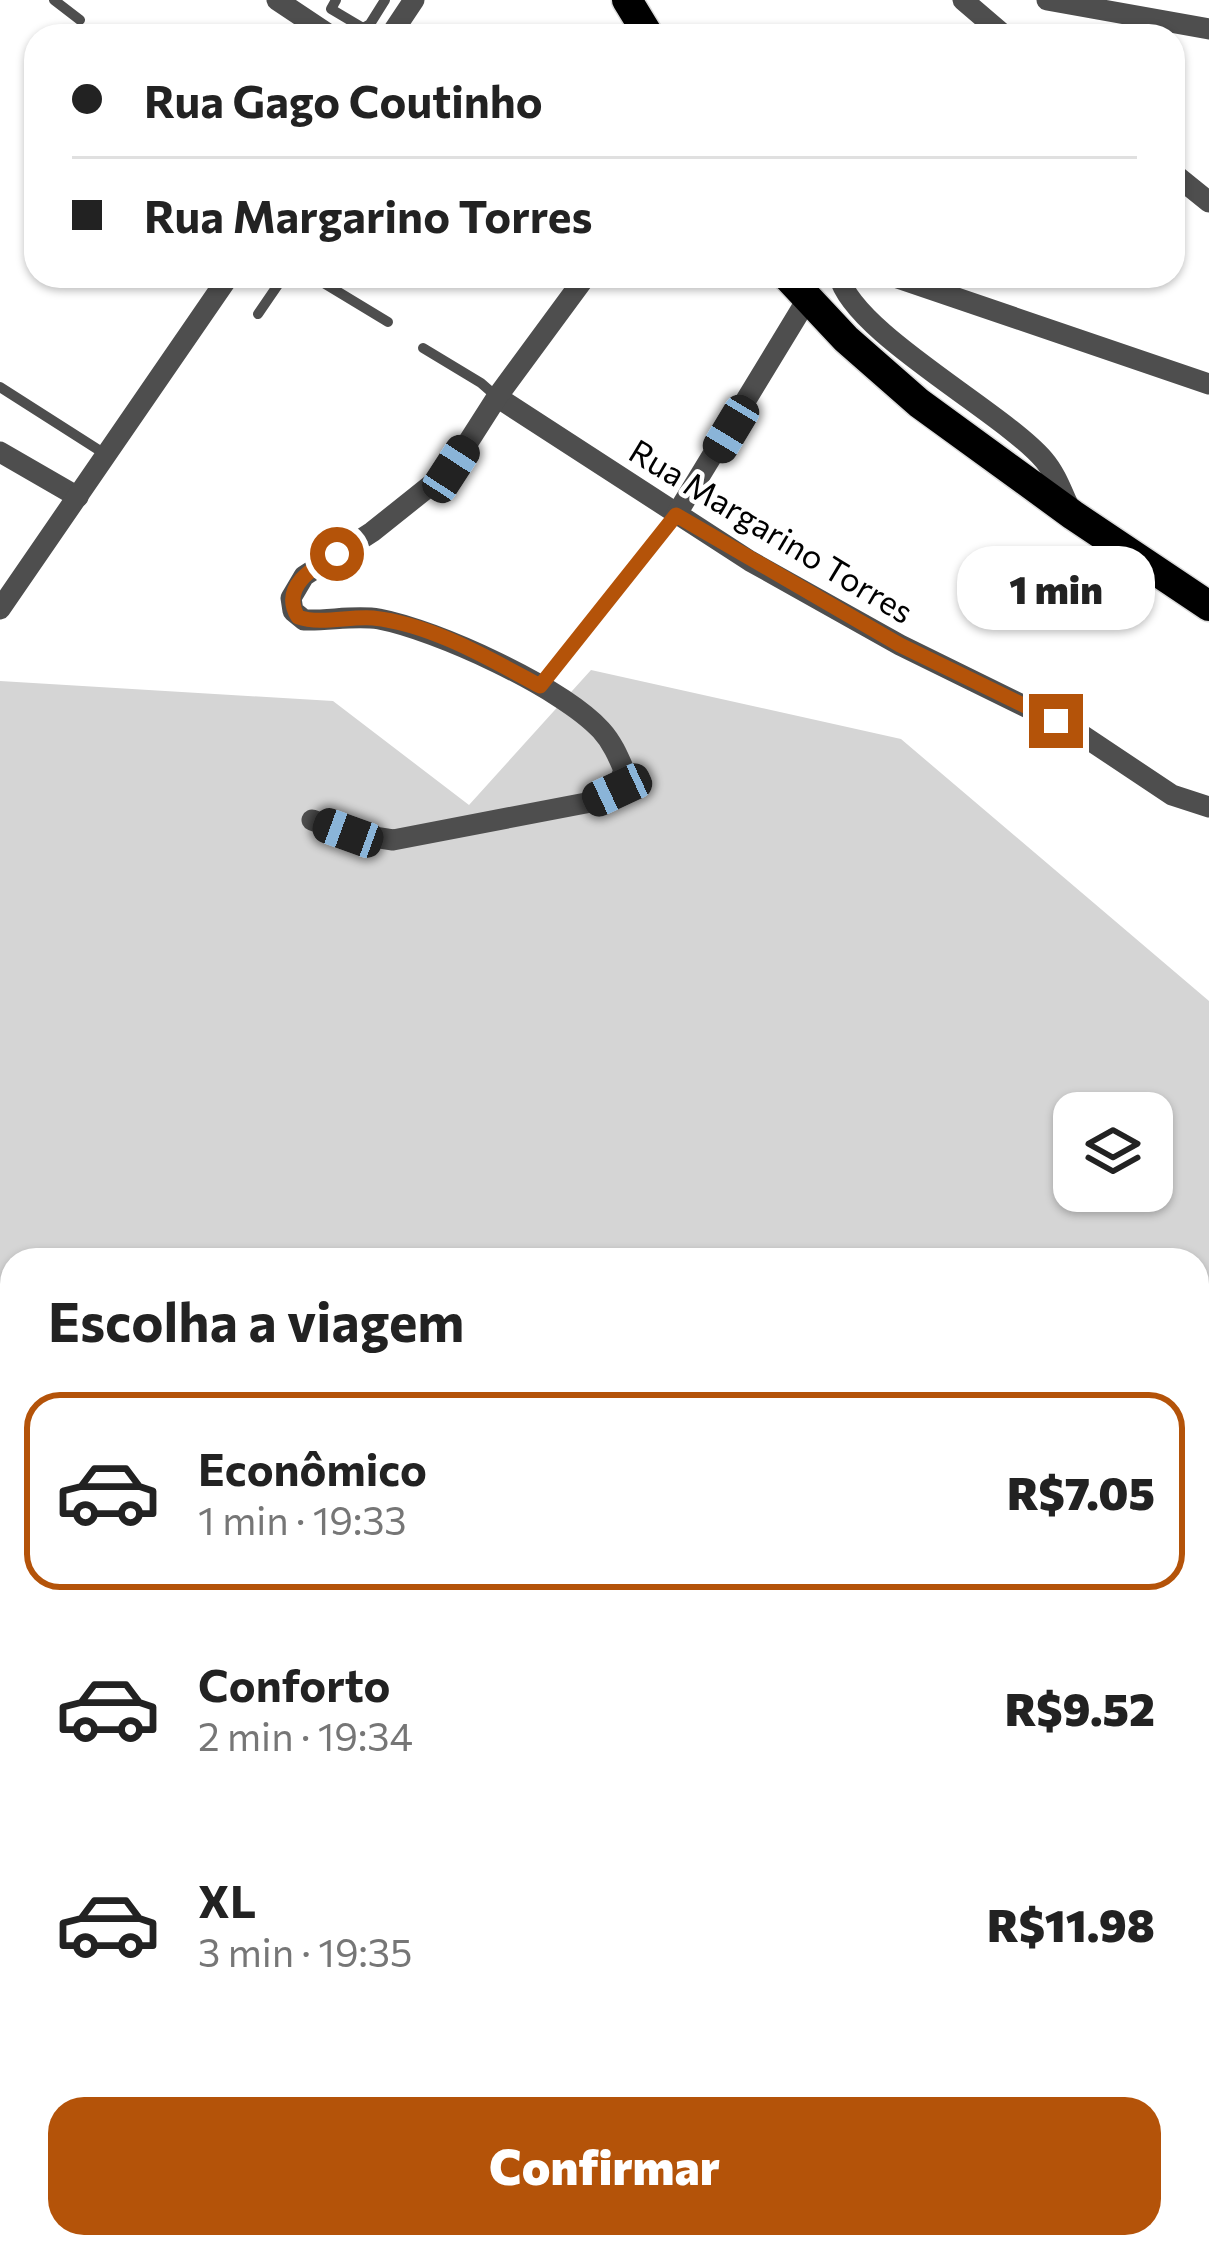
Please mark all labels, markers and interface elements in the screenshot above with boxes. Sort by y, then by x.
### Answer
text: Rua Gago Coutinho [144,72,543,127]
text: Rua Margarino Torres [144,187,592,242]
car [697,389,765,469]
car [416,429,486,509]
street label: Rua Margarino Torres [623,429,921,631]
route start [310,527,364,581]
callout: 1 min [957,547,1155,631]
text: 1 min [1009,564,1103,612]
route end [1029,694,1083,748]
car [577,758,657,822]
car [308,804,388,862]
map controls [1053,1092,1173,1212]
button: layers [1053,1092,1173,1212]
text: Escolha a viagem [48,1287,464,1353]
icon: car [54,1437,162,1545]
text: Econômico [198,1440,427,1495]
text: R$7.05 [1007,1464,1155,1519]
text: 1 min · 19:33 [198,1495,407,1543]
icon: car [54,1653,162,1761]
text: Conforto [198,1656,391,1711]
text: R$9.52 [1005,1680,1155,1735]
text: 2 min · 19:34 [198,1711,413,1759]
icon: car [54,1869,162,1977]
text: XL [198,1872,256,1927]
text: R$11.98 [987,1896,1155,1951]
text: 3 min · 19:35 [198,1927,412,1975]
button: Confirmar [48,2097,1161,2235]

